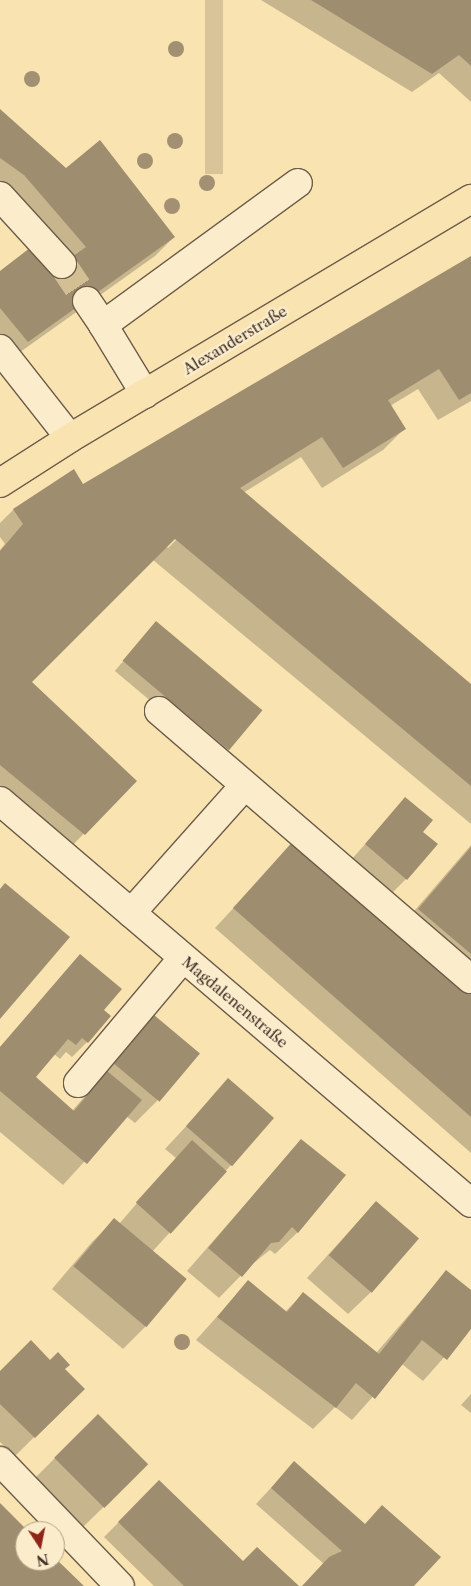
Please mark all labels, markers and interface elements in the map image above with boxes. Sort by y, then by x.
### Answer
street label: Alexanderstraße [180,302,290,378]
street label: Magdalenenstraße [178,952,292,1052]
north arrow [15,1521,65,1571]
text: N [35,1550,50,1570]

